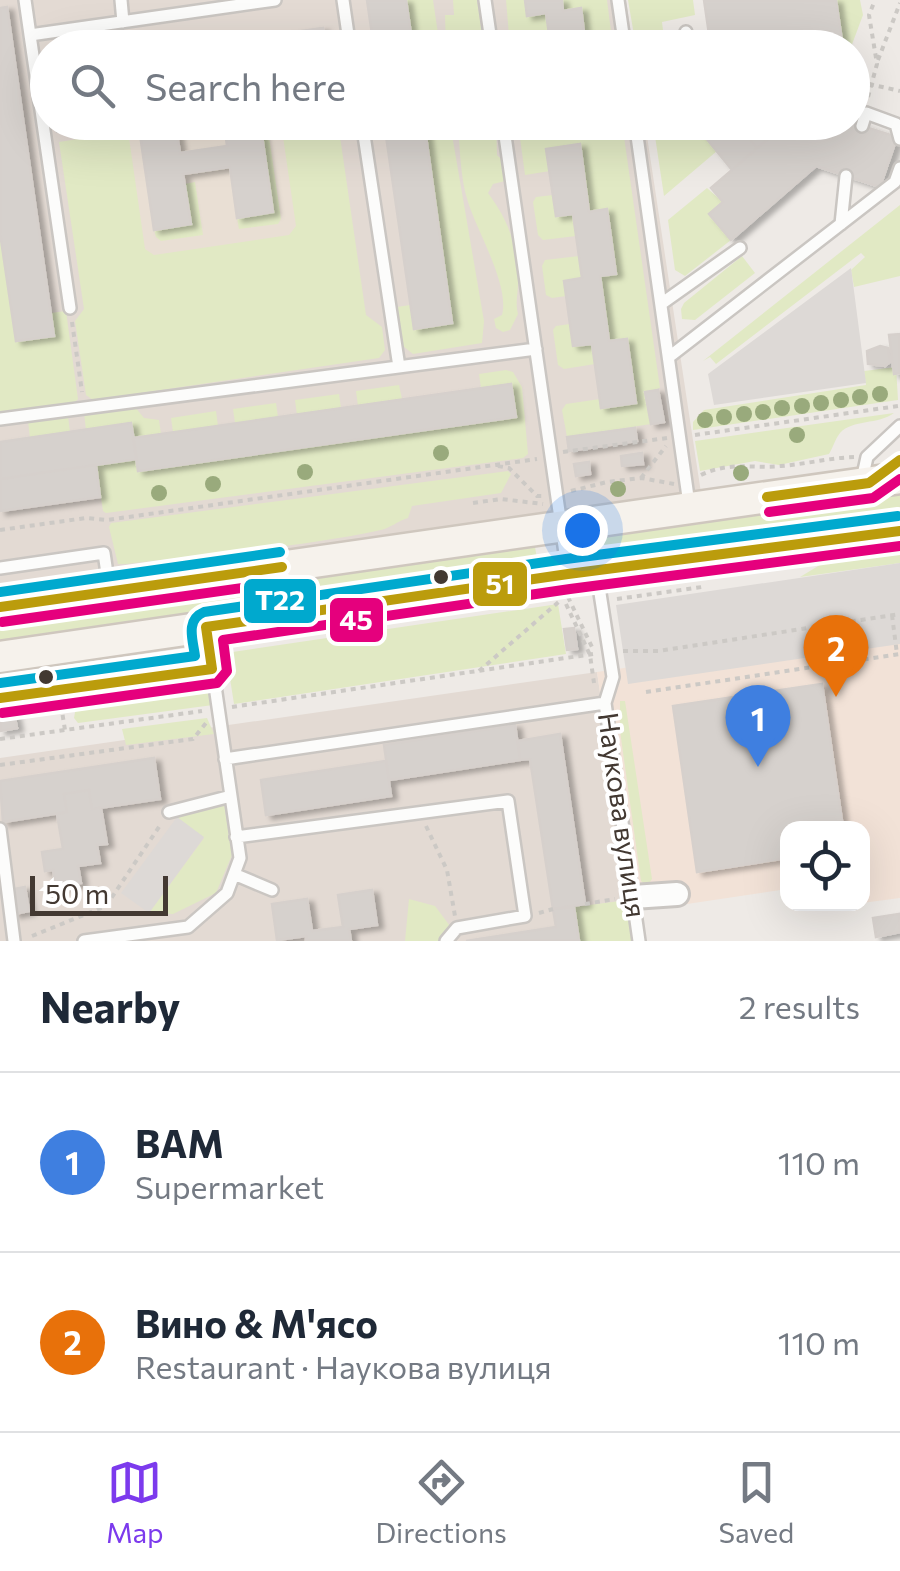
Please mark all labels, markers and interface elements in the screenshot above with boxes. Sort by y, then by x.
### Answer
search box [30,30,870,140]
icon: search [65,58,120,113]
text: Search here [145,62,346,109]
your location [557,505,608,556]
line badge: 51 [471,560,529,608]
text: 51 [486,566,515,600]
unlabelled marker [431,567,451,587]
line badge: Т22 [242,577,318,625]
text: Т22 [255,582,305,616]
line badge: 45 [328,596,385,644]
text: 45 [339,602,373,636]
pin: 2 [804,614,868,697]
unlabelled marker [36,667,56,687]
pin: 1 [726,684,790,767]
street label: Наукова вулиця [592,710,654,920]
map controls [780,821,870,911]
button: locate [780,821,870,911]
scale bar [30,871,168,916]
text: 50 m [45,876,109,910]
text: Nearby [40,980,180,1032]
text: 2 results [739,986,860,1026]
text: ВАМ [135,1119,224,1166]
text: 1 [65,1142,80,1182]
text: 110 m [778,1142,860,1182]
text: Supermarket [135,1166,324,1206]
text: Вино & М'ясо [135,1299,378,1346]
text: 2 [63,1322,82,1362]
text: 110 m [778,1322,860,1362]
text: Restaurant · Наукова вулиця [135,1346,552,1386]
tab: Map [106,1455,164,1549]
tab: Directions [375,1455,507,1549]
tab: Saved [719,1455,794,1549]

